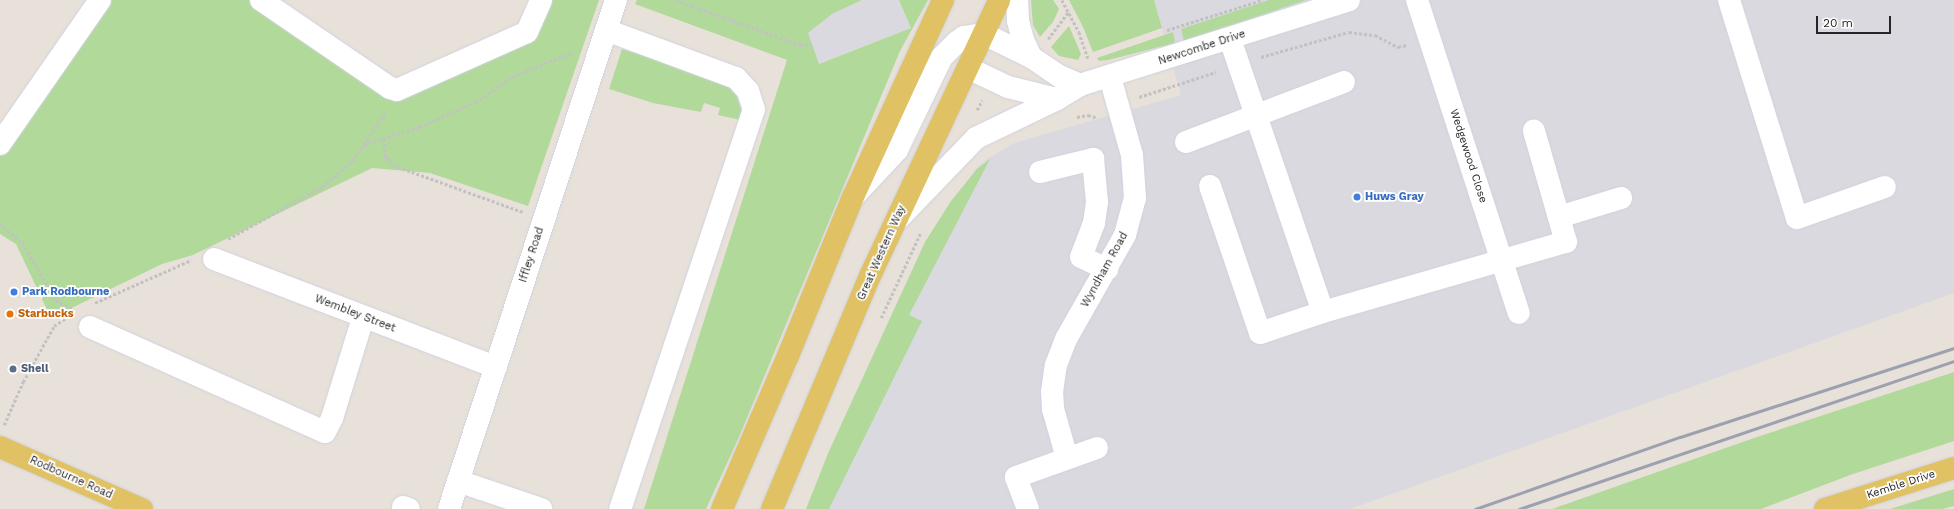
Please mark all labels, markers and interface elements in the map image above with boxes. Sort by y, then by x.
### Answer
scale bar [1818,8,1893,34]
text: 20 m [1823,16,1853,30]
street label: Newcombe Drive [1157,28,1247,68]
street label: Wedgewood Close [1447,107,1489,205]
place label: Huws Gray [1365,190,1424,204]
marker: Huws Gray [1352,192,1362,202]
street label: Great Western Way [855,203,909,303]
street label: Iffley Road [517,226,547,284]
street label: Wyndham Road [1079,230,1131,310]
place label: Park Rodbourne [22,285,110,299]
marker: Park Rodbourne [9,287,19,297]
street label: Wembley Street [313,292,397,336]
place label: Starbucks [18,307,74,321]
marker: Starbucks [5,309,15,319]
place label: Shell [21,362,48,376]
marker: Shell [8,364,18,374]
street label: Rodbourne Road [28,454,114,502]
street label: Kemble Drive [1865,468,1937,502]

